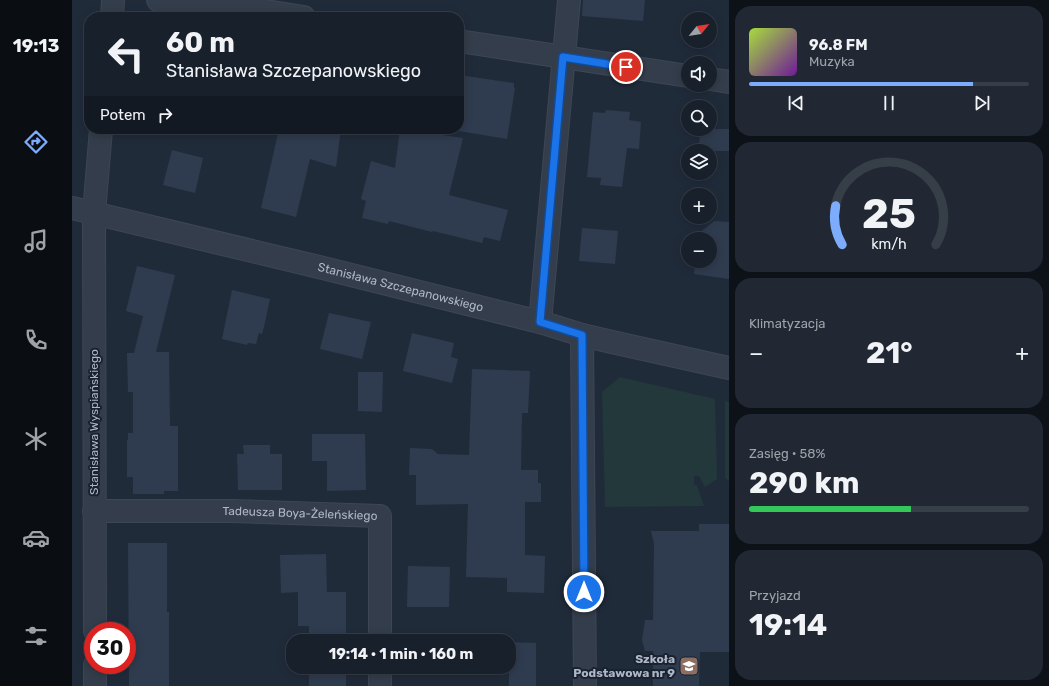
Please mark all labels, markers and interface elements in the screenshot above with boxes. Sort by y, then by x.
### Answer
north arrow [681,12,717,48]
map controls [681,12,717,268]
text: 60 m [166,26,235,59]
icon: left [100,28,152,80]
text: 19:13 [13,35,59,57]
text: 96.8 FM [809,36,868,54]
pin [609,50,643,84]
text: Muzyka [809,54,855,69]
icon: arrive [615,56,637,78]
button: sound [681,56,717,92]
text: Stanisława Szczepanowskiego [166,60,421,82]
icon: previous [785,92,807,114]
icon: pause [878,92,900,114]
icon: next [971,92,993,114]
button: search [681,100,717,136]
icon: right [154,104,176,126]
text: Potem [100,106,146,124]
icon: directions [22,128,50,156]
button: layers [681,144,717,180]
button: + [681,188,717,224]
text: 25 [862,189,916,238]
icon: music [22,227,50,255]
button: − [681,232,717,268]
text: km/h [871,236,907,253]
street label: Stanisława Szczepanowskiego [316,260,485,315]
text: Klimatyzacja [749,316,825,331]
icon: phone [22,326,50,354]
text: 21° [866,335,913,371]
text: − [749,340,763,367]
text: + [1015,340,1029,367]
street label: Stanisława Wyspiańskiego [87,349,101,495]
icon: climate [22,425,50,453]
text: Zasięg · 58% [749,446,825,461]
text: 290 km [749,465,860,501]
street label: Tadeusza Boya-Żeleńskiego [222,504,378,523]
icon: car [22,524,50,552]
position arrow [563,571,605,613]
text: Przyjazd [749,588,801,603]
text: 19:14 [749,607,827,643]
icon: filters [22,622,50,650]
speed limit sign: 30 [84,622,136,674]
text: 19:14 · 1 min · 160 m [329,645,473,663]
place label: Szkoła Podstawowa nr 9 [573,652,675,680]
school or university icon: Szkoła Podstawowa nr 9 [678,655,700,677]

